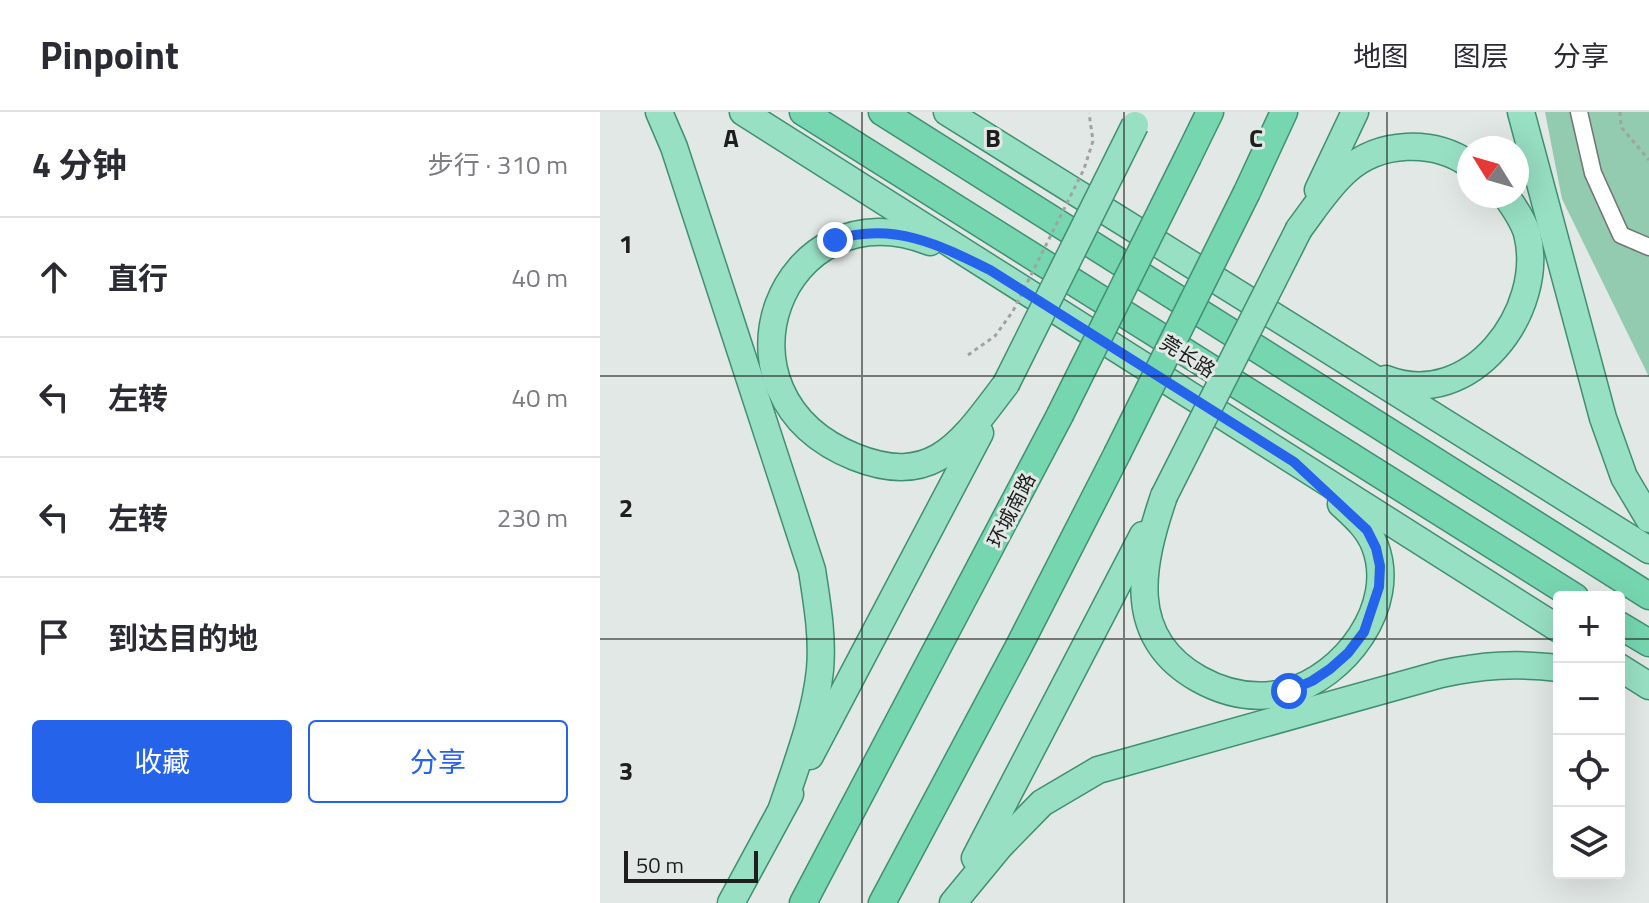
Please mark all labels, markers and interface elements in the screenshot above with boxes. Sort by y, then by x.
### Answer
text: Pinpoint [40,26,179,84]
text: 地图 [1353,34,1409,77]
text: 图层 [1453,34,1509,77]
text: 分享 [1553,34,1609,77]
text: A [723,118,739,157]
text: B [985,118,1001,157]
text: C [1249,118,1263,157]
north arrow [1457,136,1529,208]
text: 4 分钟 [32,138,127,190]
text: 步行 · 310 m [428,145,568,184]
route end [817,222,853,258]
text: 1 [619,224,633,263]
icon: ahead [32,255,76,299]
text: 直行 [108,255,168,301]
text: 40 m [511,258,568,297]
street label: 莞长路 [1154,327,1222,385]
icon: left [32,375,76,419]
text: 左转 [108,375,168,421]
text: 40 m [511,378,568,417]
street label: 环城南路 [979,467,1043,553]
text: 2 [619,488,633,527]
icon: left [32,495,76,539]
text: 左转 [108,495,168,541]
text: 230 m [497,498,568,537]
map controls [1553,591,1625,879]
button: + [1553,591,1625,663]
icon: arrive [32,615,76,659]
text: 到达目的地 [108,615,258,661]
button: − [1553,663,1625,735]
route start [1271,673,1307,709]
button: 收藏 [32,720,292,803]
button: 分享 [308,720,568,803]
button: locate [1553,735,1625,807]
text: 3 [619,751,633,790]
button: layers [1553,807,1625,879]
scale bar [624,847,758,883]
text: 50 m [636,848,684,882]

